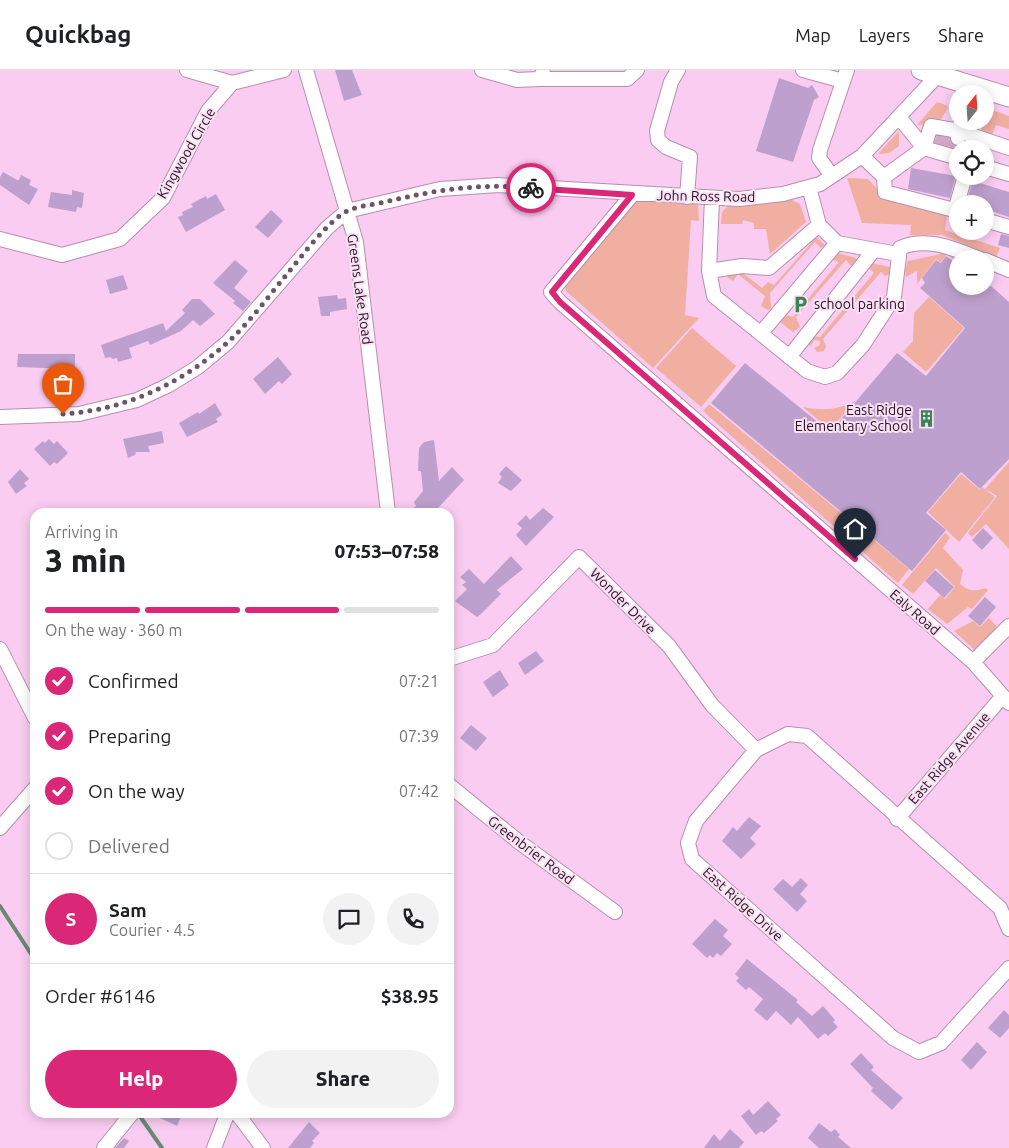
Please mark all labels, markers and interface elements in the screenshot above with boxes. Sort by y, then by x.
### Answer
text: Quickbag [25,21,131,48]
text: Map [795,25,831,45]
text: Layers [859,25,910,45]
text: Share [938,25,984,45]
north arrow [949,85,994,130]
map controls [949,85,994,295]
street label: Kingwood Circle [154,105,218,201]
button: locate [949,140,994,185]
courier [506,163,556,213]
icon: bike [517,174,545,202]
street label: John Ross Road [656,187,756,205]
button: + [949,195,994,240]
street label: Greens Lake Road [344,233,376,345]
button: − [949,250,994,295]
parking icon: school parking [790,294,810,314]
place label: school parking [814,296,905,312]
pin [42,363,84,414]
icon: bag [49,370,77,398]
place label: East Ridge Elementary School [795,402,912,434]
building icon: East Ridge Elementary School [916,408,936,428]
pin [834,508,876,559]
icon: home [841,515,869,543]
text: Arriving in [45,523,118,541]
text: 07:53–07:58 [334,540,439,562]
text: 3 min [45,542,126,578]
street label: Wonder Drive [587,565,659,637]
street label: Ealy Road [887,586,943,638]
text: On the way · 360 m [45,621,182,639]
icon: check [45,667,73,695]
text: Confirmed [88,670,179,692]
text: 07:21 [399,672,439,690]
street label: East Ridge Avenue [905,709,993,807]
icon: check [45,722,73,750]
text: Preparing [88,725,172,747]
text: 07:39 [399,727,439,745]
icon: check [45,777,73,805]
text: On the way [88,780,185,802]
text: 07:42 [399,782,439,800]
street label: Greenbrier Road [485,812,577,888]
text: Delivered [88,835,170,857]
street label: East Ridge Drive [700,864,786,944]
button: chat [323,893,375,945]
button: phone [387,893,439,945]
text: Sam [109,899,147,921]
text: S [66,908,76,930]
text: Courier · 4.5 [109,921,195,939]
text: Order #6146 [45,985,155,1007]
text: $38.95 [381,985,439,1007]
button: Help [45,1050,237,1108]
button: Share [247,1050,439,1108]

